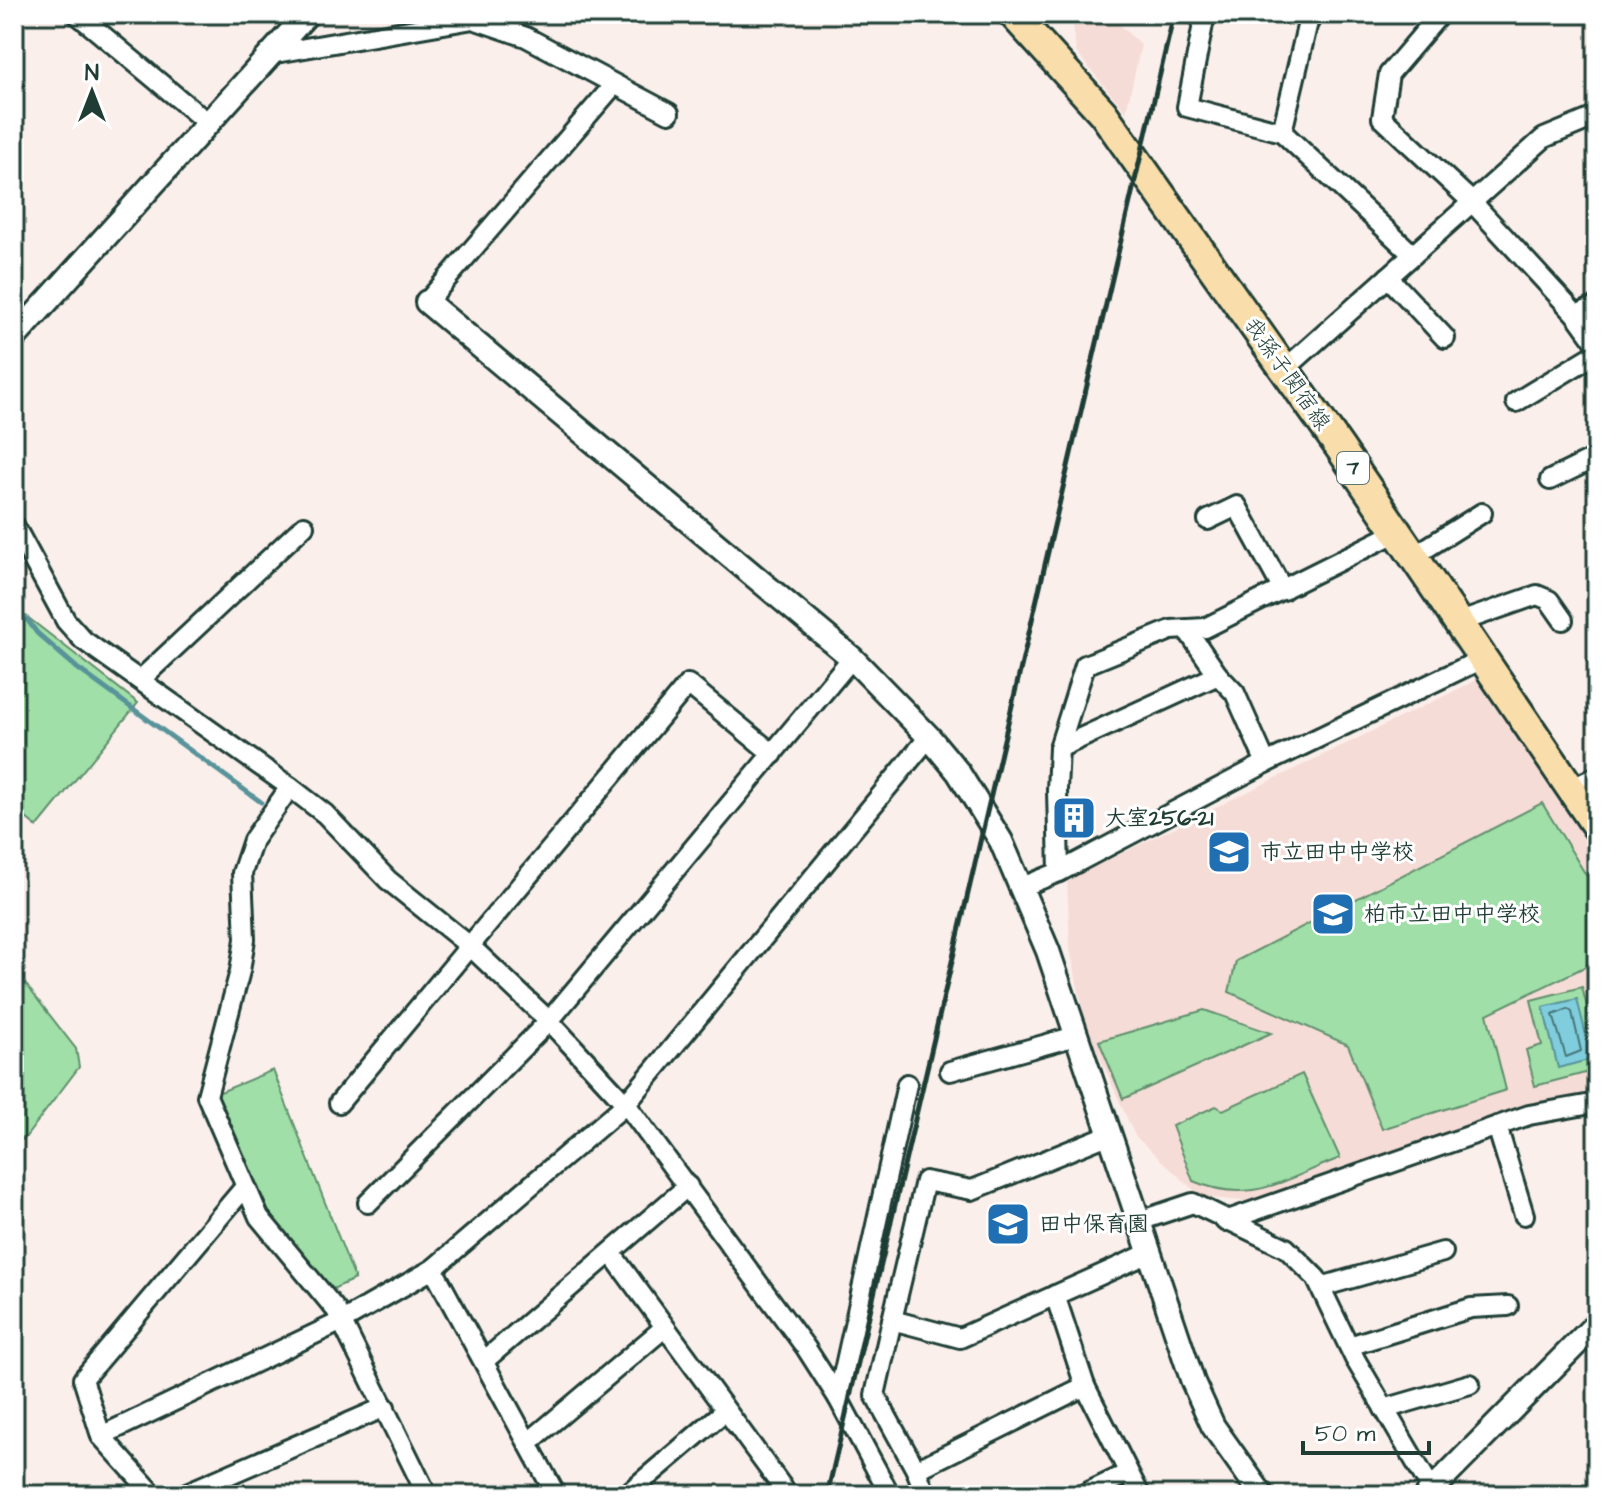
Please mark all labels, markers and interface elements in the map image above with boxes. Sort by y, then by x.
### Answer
north arrow [52,52,132,132]
text: N [85,58,99,89]
street label: 我孫子関宿線 [1236,311,1338,437]
road number: 7 [1337,452,1369,484]
building icon: 大室256-21 [1050,794,1098,842]
place label: 大室256-21 [1105,803,1213,834]
school or university icon: 市立田中中学校 [1205,828,1253,876]
place label: 市立田中中学校 [1260,837,1414,868]
school or university icon: 柏市立田中中学校 [1309,890,1357,938]
place label: 柏市立田中中学校 [1364,899,1540,930]
school or university icon: 田中保育園 [984,1200,1032,1248]
place label: 田中保育園 [1039,1209,1149,1240]
scale bar [1303,1405,1429,1455]
text: 50 m [1315,1417,1376,1451]

